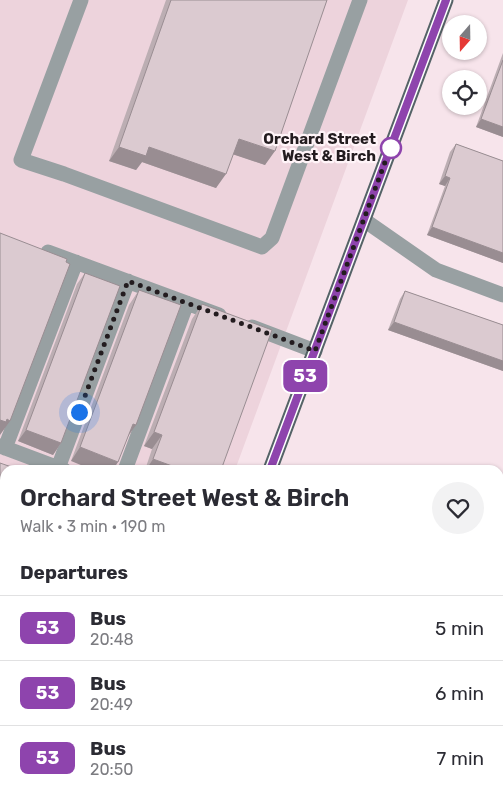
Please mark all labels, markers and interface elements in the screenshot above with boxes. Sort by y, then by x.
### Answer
north arrow [442,15,488,60]
map controls [442,15,487,115]
button: locate [442,70,487,115]
place label: Orchard Street West & Birch [263,130,376,165]
marker: Orchard Street West & Birch [380,137,402,159]
line badge: 53 [282,360,328,392]
text: 53 [293,365,317,387]
your location [67,400,92,425]
button: heart [432,482,484,534]
text: Orchard Street West & Birch [20,484,349,512]
text: Walk · 3 min · 190 m [20,517,166,536]
text: Departures [20,561,128,584]
text: Bus [90,607,126,630]
text: 53 [36,617,59,639]
text: 5 min [435,617,484,640]
text: 20:48 [90,630,134,649]
text: Bus [90,672,126,695]
text: 53 [36,682,59,704]
text: 6 min [435,682,484,705]
text: 20:49 [90,695,133,714]
text: Bus [90,737,126,760]
text: 53 [36,747,59,769]
text: 7 min [437,747,484,770]
text: 20:50 [90,760,133,779]

